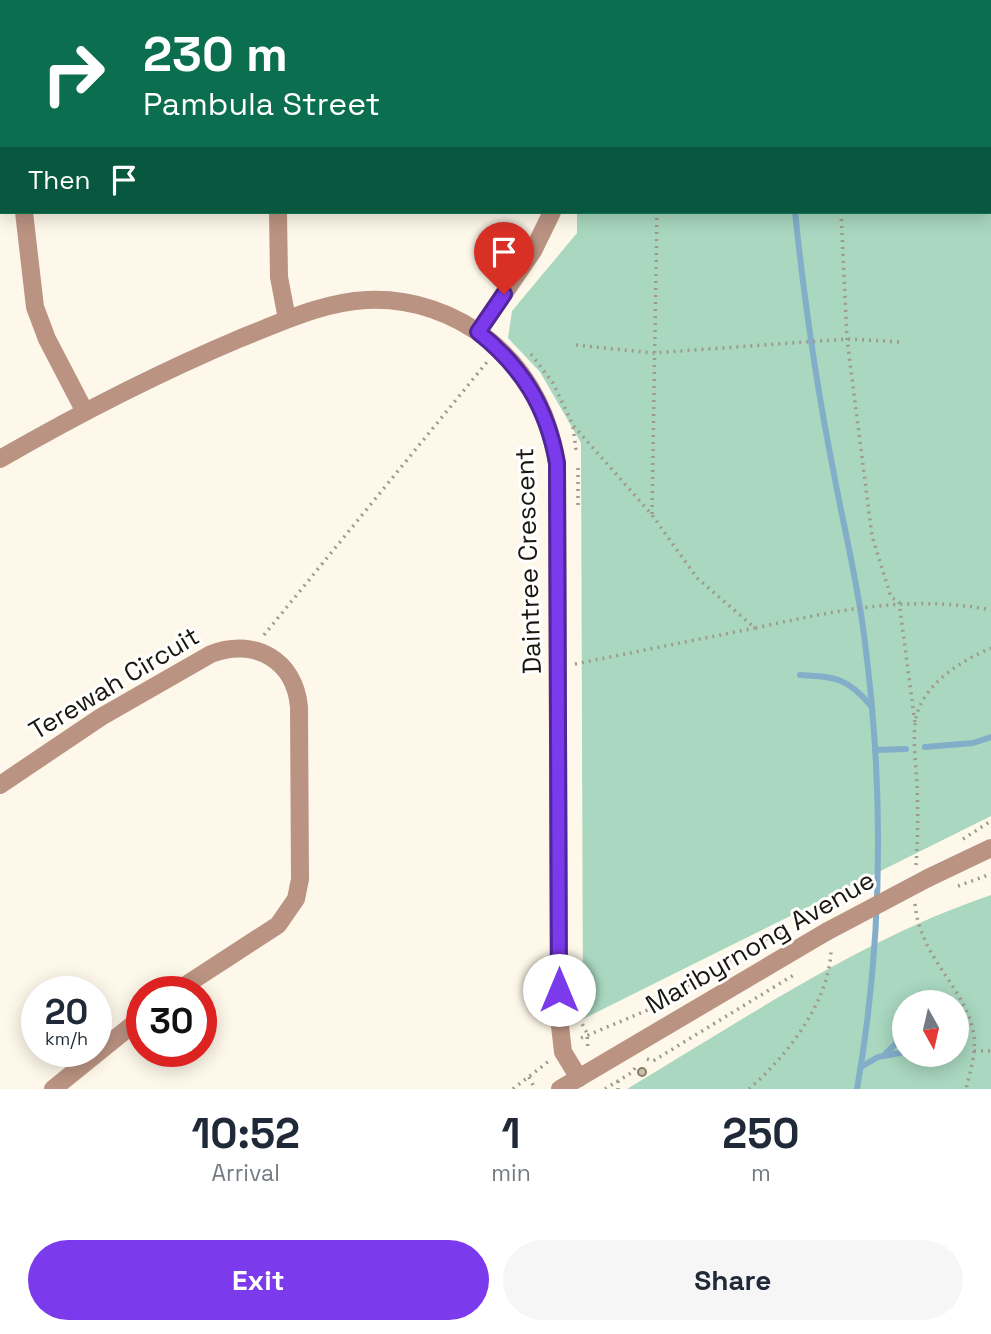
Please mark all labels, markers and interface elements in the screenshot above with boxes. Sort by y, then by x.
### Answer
text: 230 m [143,23,288,85]
icon: right [28,28,119,119]
text: Pambula Street [143,84,380,124]
icon: arrive [105,161,143,199]
text: Then [28,163,91,197]
pin [474,222,534,294]
icon: arrive [485,233,523,271]
street label: Daintree Crescent [507,447,549,675]
street label: Terewah Circuit [23,619,205,747]
street label: Maribyrnong Avenue [639,863,881,1021]
position arrow [522,953,596,1027]
speed limit sign: 30 [126,976,217,1067]
text: 20 [45,990,88,1034]
north arrow [892,990,970,1068]
map controls [892,990,969,1067]
text: km/h [45,1027,88,1050]
text: 10:52 [191,1107,300,1160]
text: 1 [502,1107,521,1160]
text: 250 [722,1107,800,1160]
text: Arrival [211,1158,280,1188]
text: min [491,1158,531,1188]
text: m [751,1158,771,1188]
button: Exit [28,1240,489,1320]
button: Share [503,1240,963,1320]

